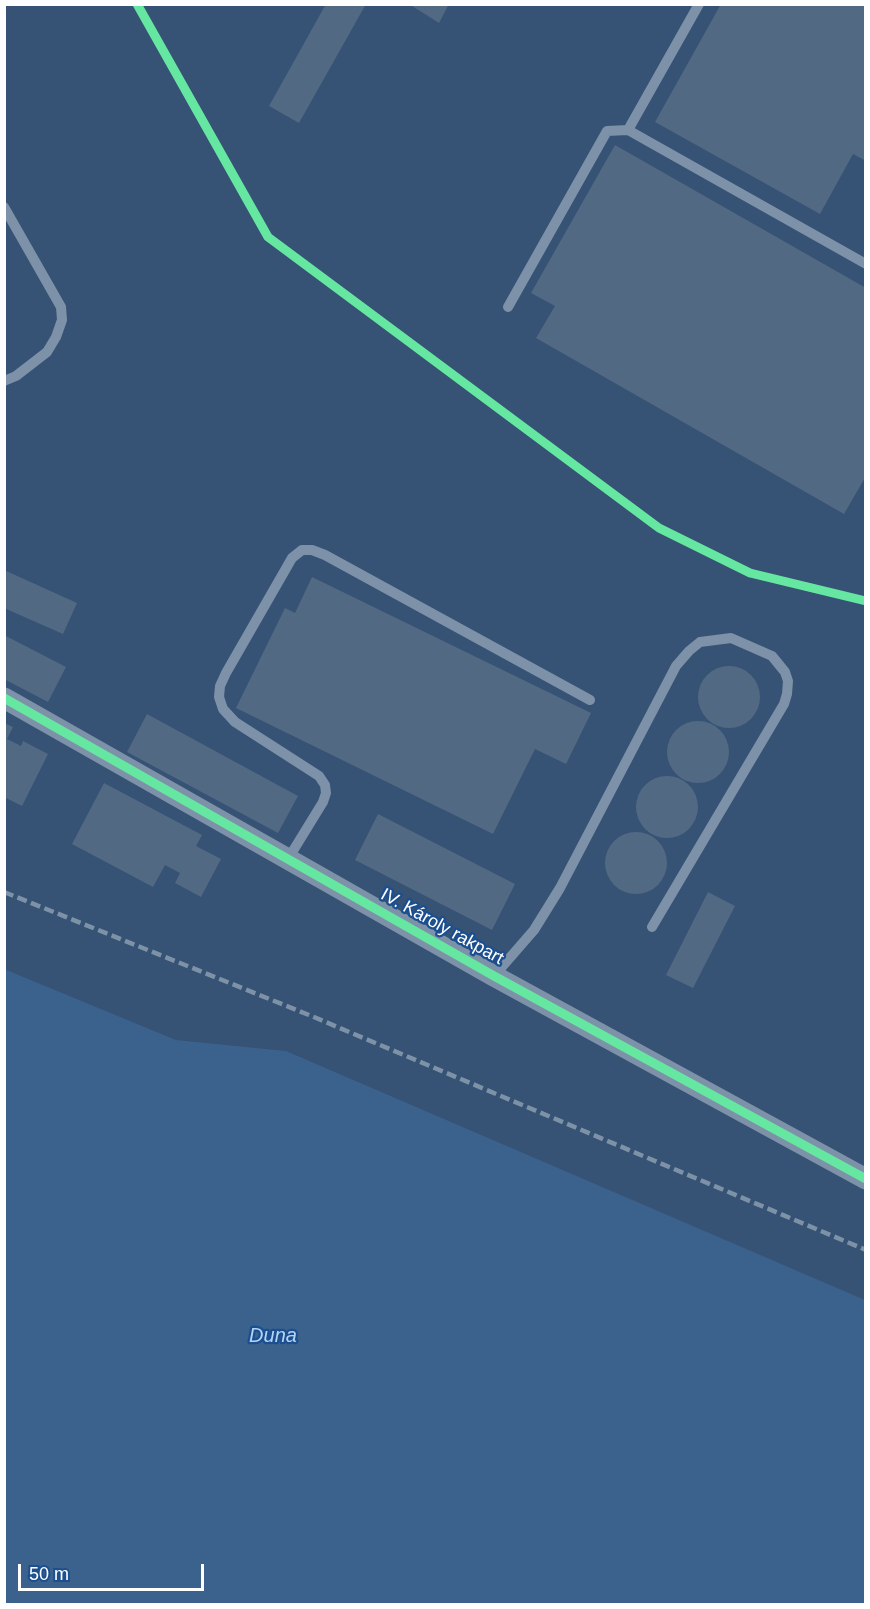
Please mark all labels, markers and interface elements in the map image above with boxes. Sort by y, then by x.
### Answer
street label: IV. Károly rakpart [377,884,507,970]
water label: Duna [249,1324,297,1348]
scale bar [21,1552,207,1590]
text: 50 m [29,1564,69,1584]

